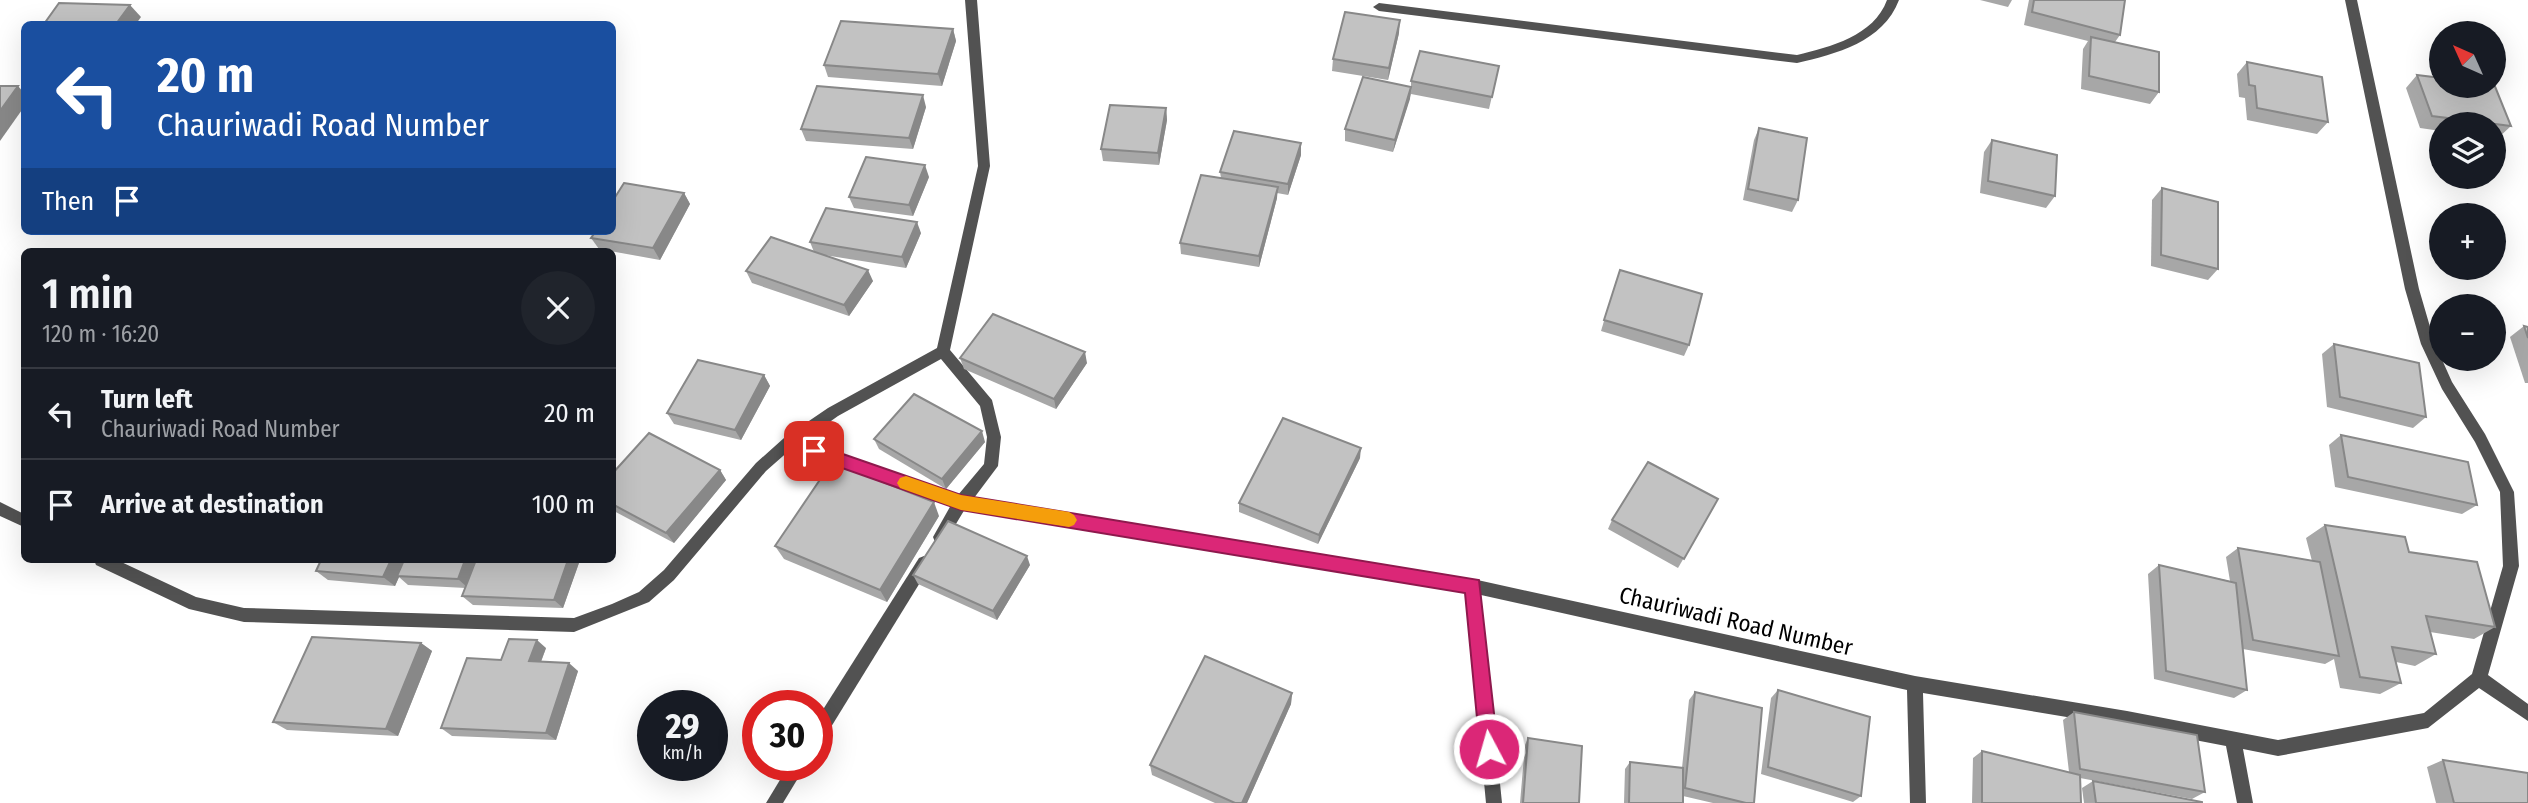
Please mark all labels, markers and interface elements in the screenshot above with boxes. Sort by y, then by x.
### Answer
north arrow [2429,21,2506,98]
map controls [2429,21,2506,371]
text: 20 m [157,46,254,105]
icon: left [42,49,133,140]
text: Chauriwadi Road Number [157,106,489,144]
button: layers [2429,112,2506,189]
icon: arrive [108,182,146,220]
text: Then [42,186,94,217]
button: + [2429,203,2506,280]
text: 1 min [42,269,133,319]
button: close [521,271,595,345]
button: − [2429,294,2506,371]
text: 120 m · 16:20 [42,320,159,348]
text: Turn left [101,384,193,415]
icon: left [42,395,80,433]
text: 20 m [544,398,595,429]
text: Chauriwadi Road Number [101,415,340,443]
pin [784,421,844,481]
icon: arrive [795,432,833,470]
icon: arrive [42,486,80,524]
text: Arrive at destination [101,489,324,520]
text: 100 m [532,489,595,520]
street label: Chauriwadi Road Number [1617,581,1855,661]
speed limit sign: 30 [742,690,833,781]
text: 29 [665,705,700,747]
position arrow [1452,712,1526,786]
text: km/h [662,742,703,764]

